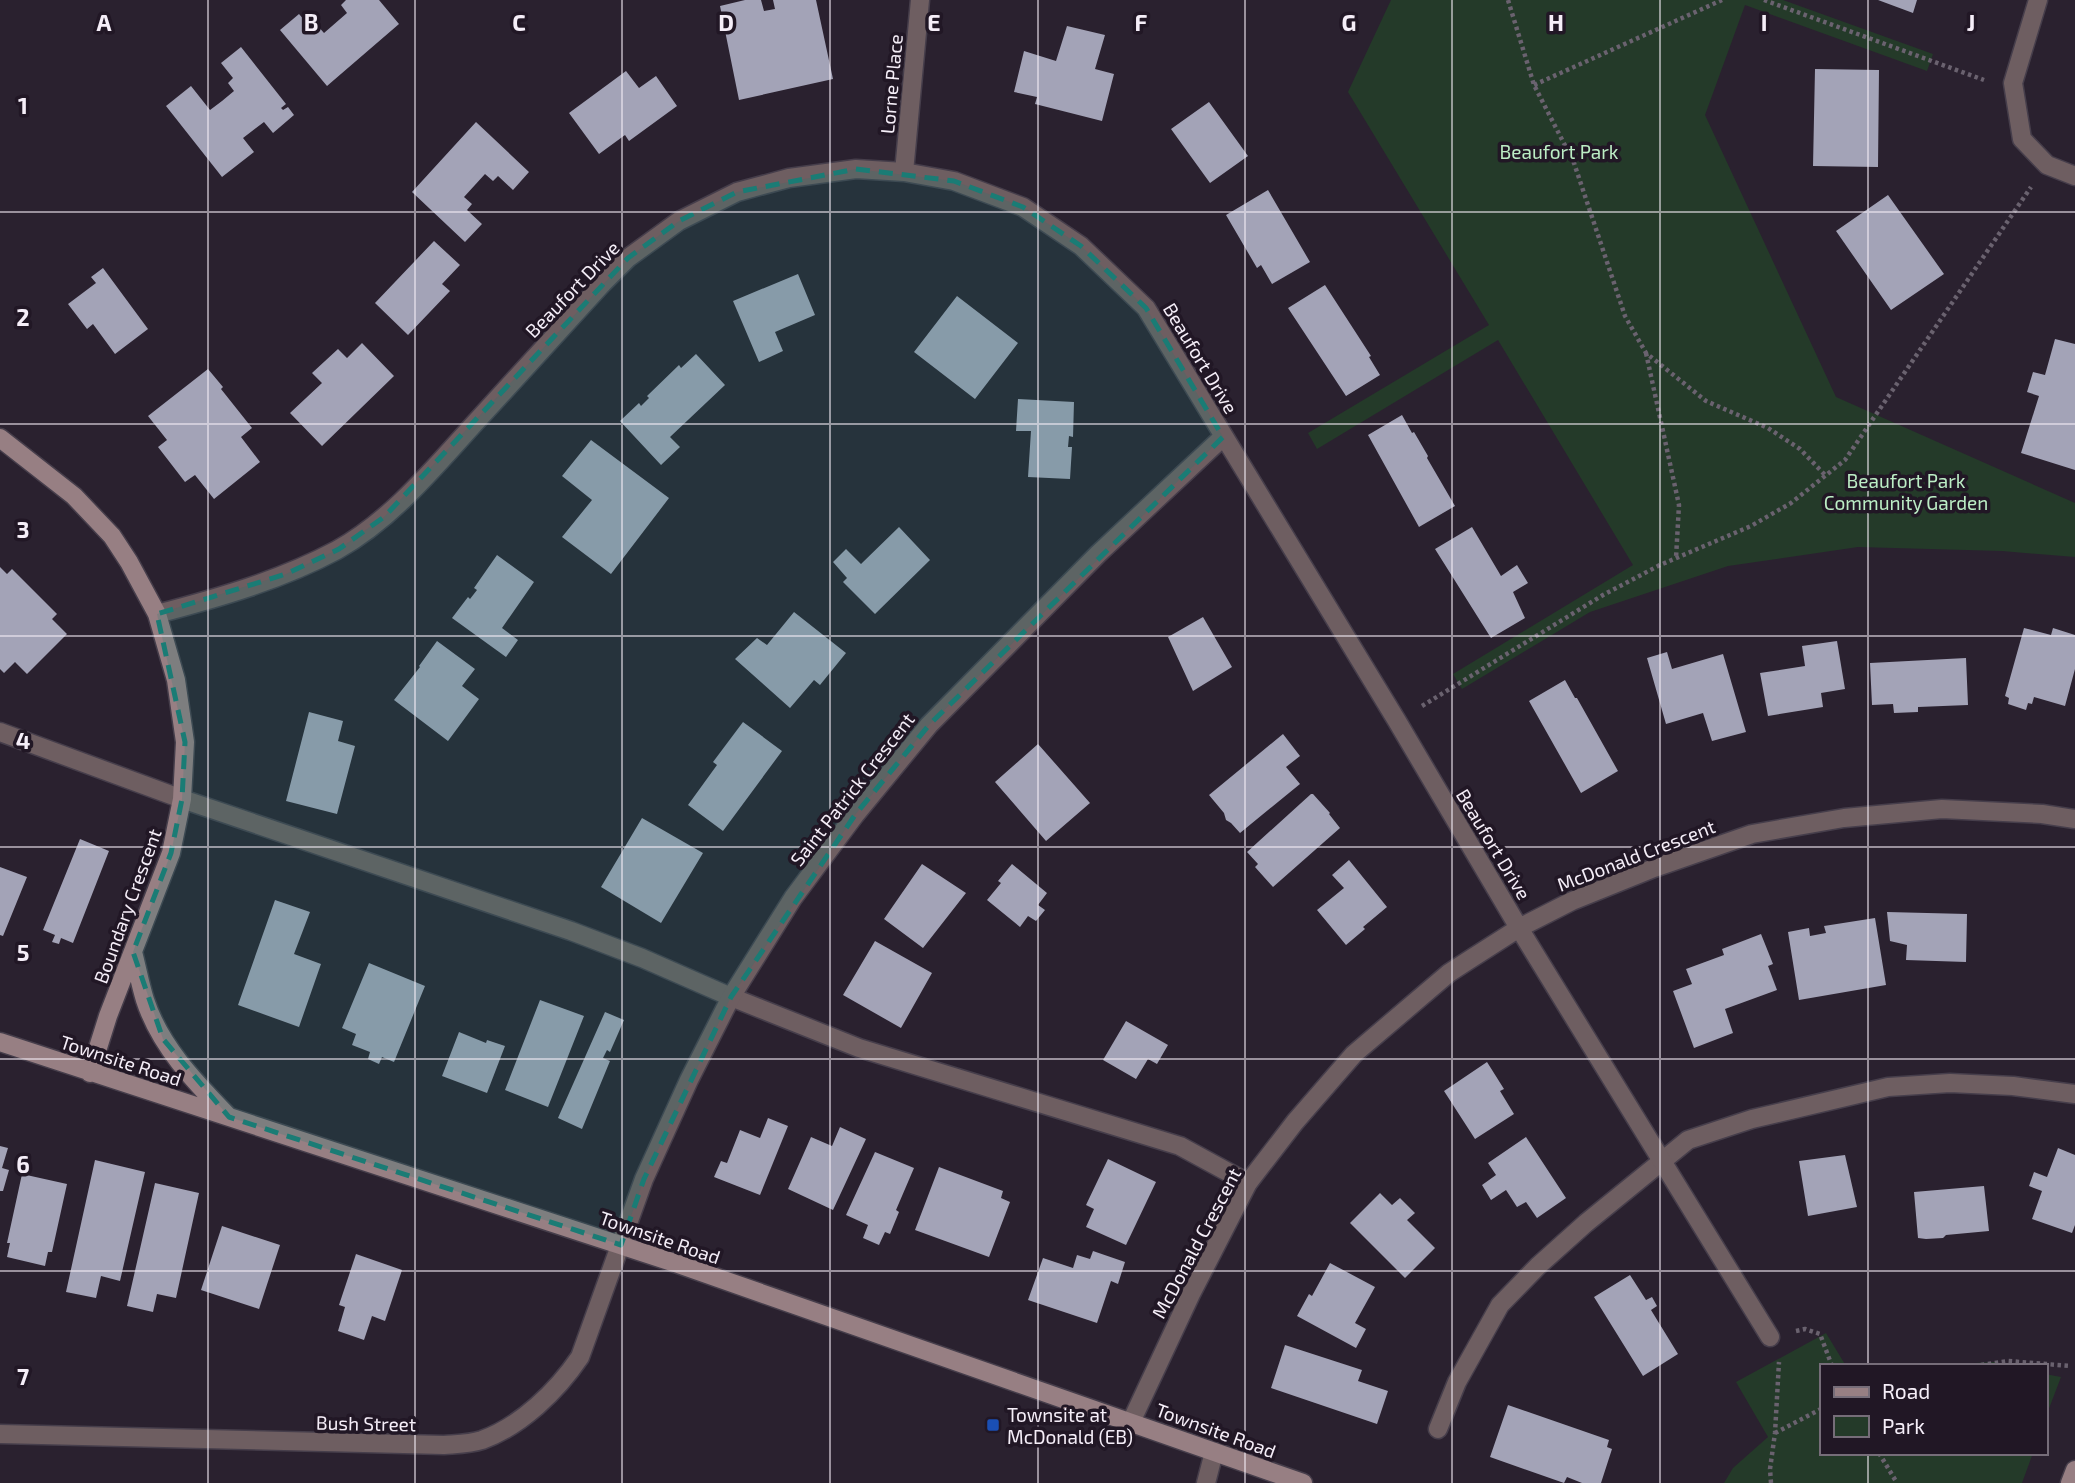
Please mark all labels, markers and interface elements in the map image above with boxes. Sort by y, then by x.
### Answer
text: A [96,8,112,36]
text: B [304,8,318,36]
text: C [512,8,526,36]
text: D [718,8,734,36]
text: E [927,8,941,36]
text: F [1135,8,1148,36]
text: G [1342,8,1356,36]
text: H [1548,8,1564,36]
text: I [1761,8,1767,36]
text: J [1967,8,1975,36]
street label: Lorne Place [875,33,907,135]
text: 1 [18,91,28,119]
park label: Beaufort Park [1499,140,1619,163]
street label: Beaufort Drive [520,236,624,342]
street label: Beaufort Drive [1159,298,1243,418]
text: 2 [16,303,30,331]
park label: Beaufort Park Community Garden [1824,469,1988,514]
text: 3 [16,515,30,543]
street label: Saint Patrick Crescent [785,708,919,870]
text: 4 [16,726,30,754]
street label: Beaufort Drive [1452,784,1536,904]
street label: McDonald Crescent [1554,814,1718,896]
street label: Boundary Crescent [88,826,166,986]
text: 5 [17,938,29,966]
street label: Townsite Road [57,1030,185,1090]
text: 6 [16,1150,30,1178]
street label: McDonald Crescent [1147,1164,1245,1322]
street label: Townsite Road [597,1206,723,1268]
text: 7 [17,1362,29,1390]
legend [1820,1364,2047,1455]
text: Road [1882,1378,1930,1403]
street label: Townsite Road [1153,1398,1279,1462]
place label: Townsite at McDonald (EB) [1007,1403,1133,1448]
street label: Bush Street [316,1411,416,1435]
text: Park [1882,1413,1925,1438]
marker: Townsite at McDonald (EB) [985,1417,1001,1433]

